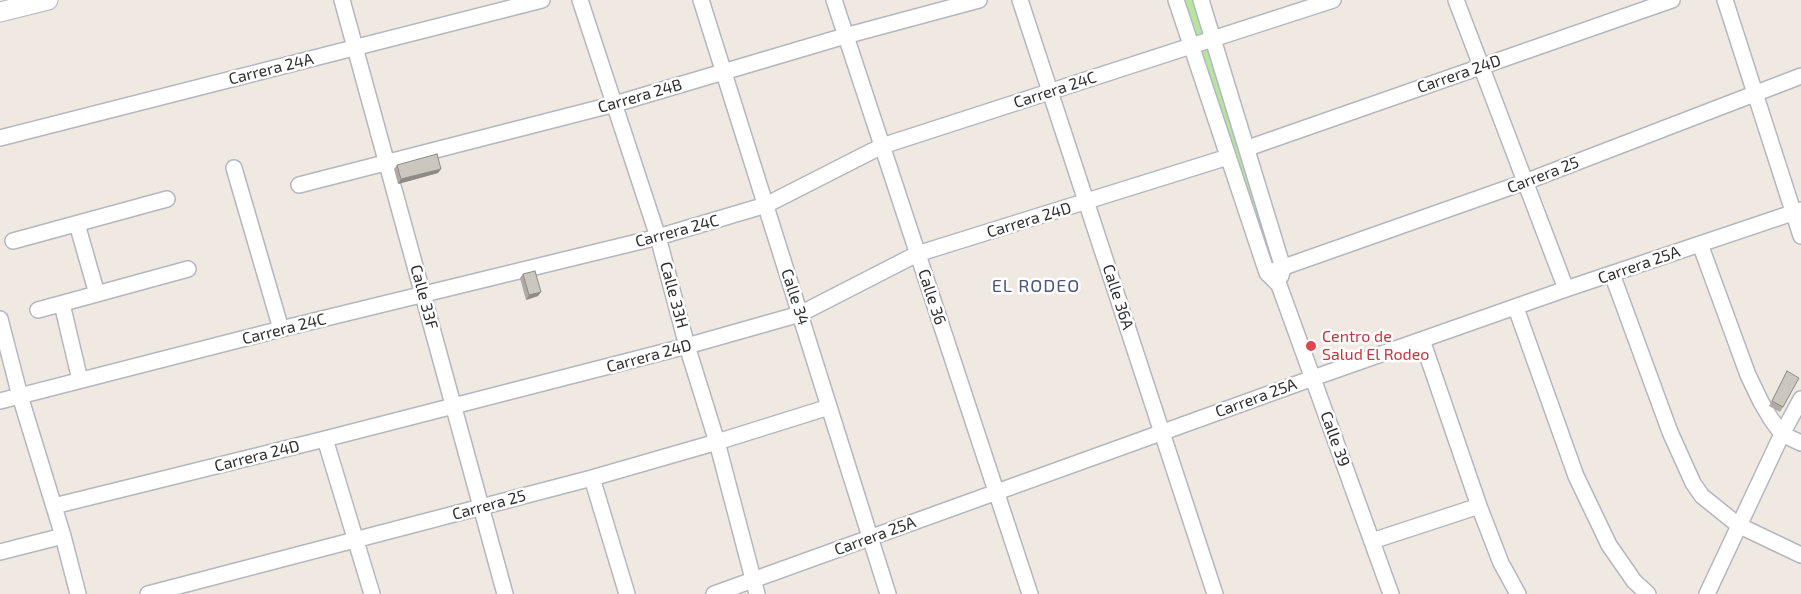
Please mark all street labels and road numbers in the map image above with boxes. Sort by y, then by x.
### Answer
street label: Carrera 24A [227,49,315,89]
street label: Carrera 24D [1415,51,1503,97]
street label: Carrera 24C [1011,68,1099,112]
street label: Carrera 24B [596,75,684,117]
street label: Carrera 25 [1504,153,1582,197]
street label: Carrera 24D [984,198,1074,242]
street label: Carrera 24C [633,211,721,251]
street label: Carrera 25A [1595,242,1683,288]
street label: Calle 33H [656,260,692,330]
street label: Calle 36A [1098,262,1138,332]
street label: Calle 33F [406,263,442,331]
street label: Calle 34 [777,266,813,328]
street label: Calle 36 [914,267,950,327]
street label: Carrera 24C [240,309,328,349]
street label: Carrera 24D [604,335,694,377]
street label: Carrera 25A [1213,374,1299,422]
street label: Calle 39 [1316,409,1354,469]
street label: Carrera 24D [212,436,302,476]
street label: Carrera 25 [450,486,528,524]
street label: Carrera 25A [832,512,918,560]

